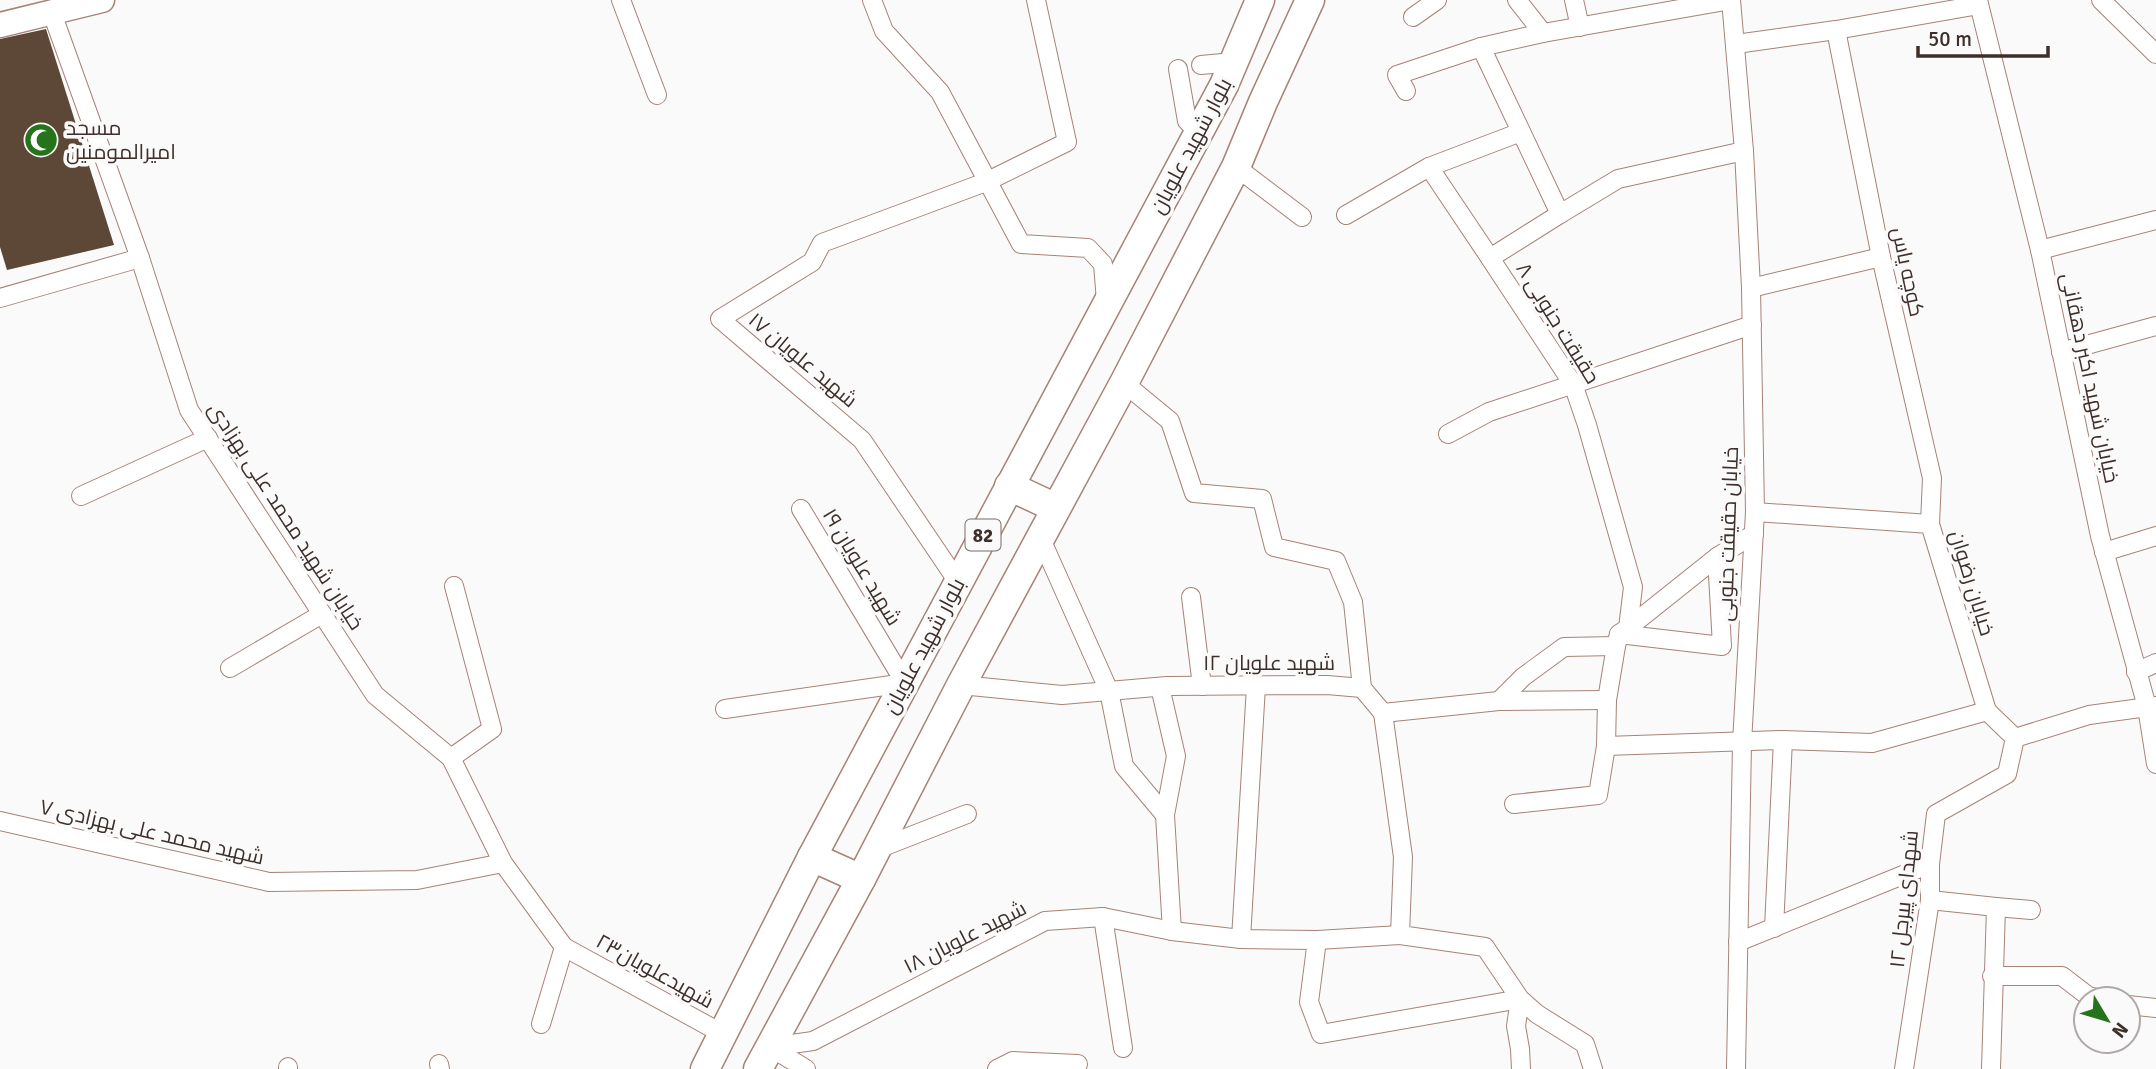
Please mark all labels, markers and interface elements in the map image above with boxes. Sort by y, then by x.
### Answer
scale bar [1918,14,2048,58]
text: 50 m [1928,26,1972,52]
street label: بلوار شهید علویان [1144,74,1238,218]
place label: مسجد امیرالمومنین [66,115,176,165]
mosque icon: مسجد امیرالمومنین [22,121,60,159]
street label: کوچه یاس [1885,225,1930,319]
street label: حقیقت جنوبی ۸ [1510,257,1606,389]
street label: خیابان شهید اکبر دهقانی [2055,271,2125,485]
street label: شهید علویان ۱۷ [743,307,863,413]
street label: خیابان شهید محمد علی بهزادی [203,397,369,635]
street label: خیابان حقیقت جنوبی [1712,446,1744,622]
street label: شهید علویان ۱۹ [817,504,907,630]
road number: 82 [965,520,1000,550]
street label: خیابان رضوان [1944,527,2000,639]
street label: بلوار شهید علویان [877,574,971,718]
street label: شهید علویان ۱۲ [1203,650,1335,676]
street label: شهید محمد علی بهزادی ۷ [37,794,267,870]
street label: شهدای پیرجل ۱۲ [1884,829,1925,969]
street label: شهید علویان ۱۸ [899,895,1031,979]
street label: شهیدعلویان۲۳ [592,928,718,1014]
north arrow [2072,985,2142,1055]
text: N [2106,1017,2133,1042]

